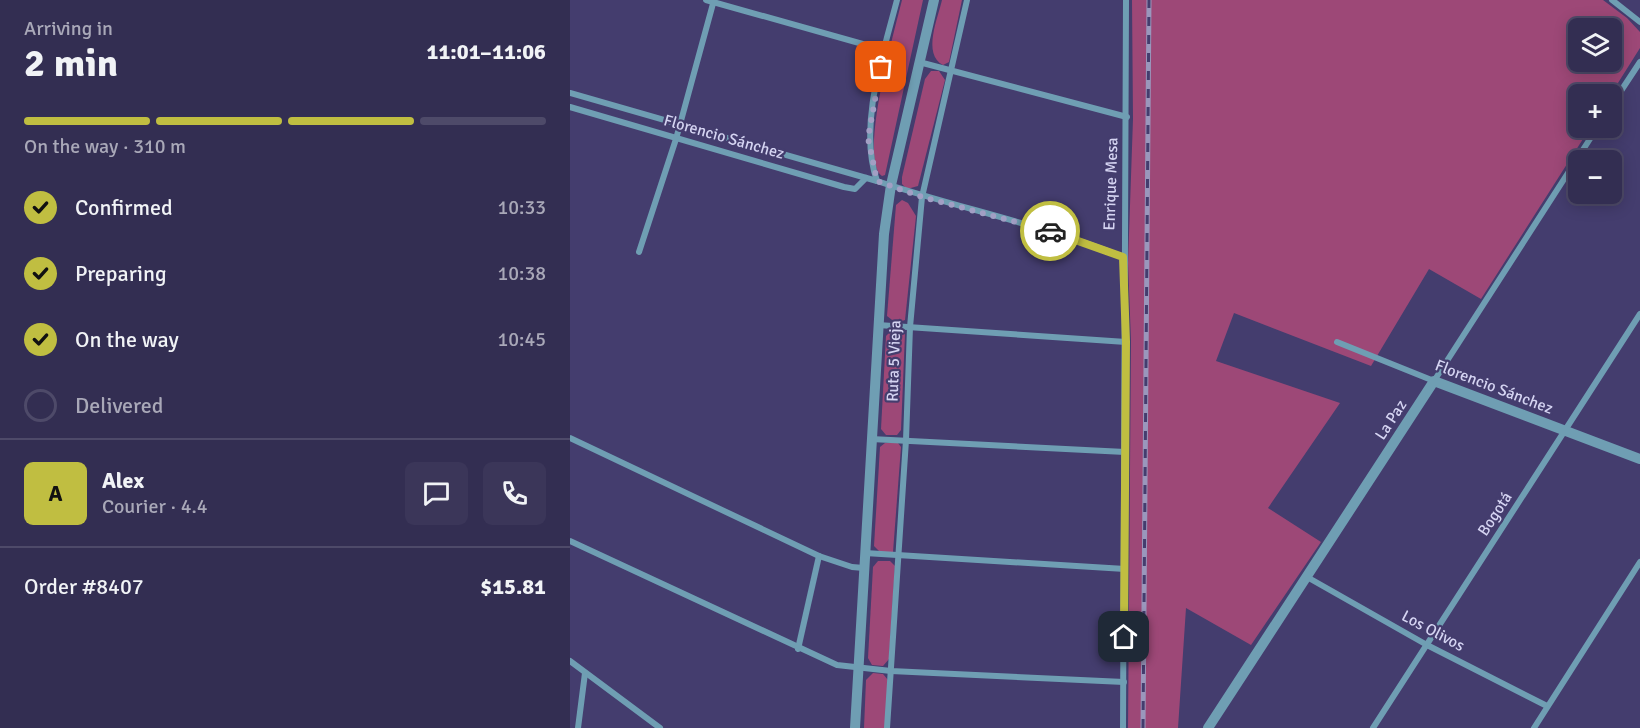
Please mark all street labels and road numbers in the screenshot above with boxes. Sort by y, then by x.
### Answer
street label: Florencio Sánchez [661,110,787,164]
street label: Enrique Mesa [1099,137,1123,231]
street label: Ruta 5 Vieja [883,320,905,402]
street label: Florencio Sánchez [1432,355,1556,419]
street label: La Paz [1371,396,1411,444]
street label: Bogotá [1473,488,1517,540]
street label: Los Olivos [1398,606,1468,656]

